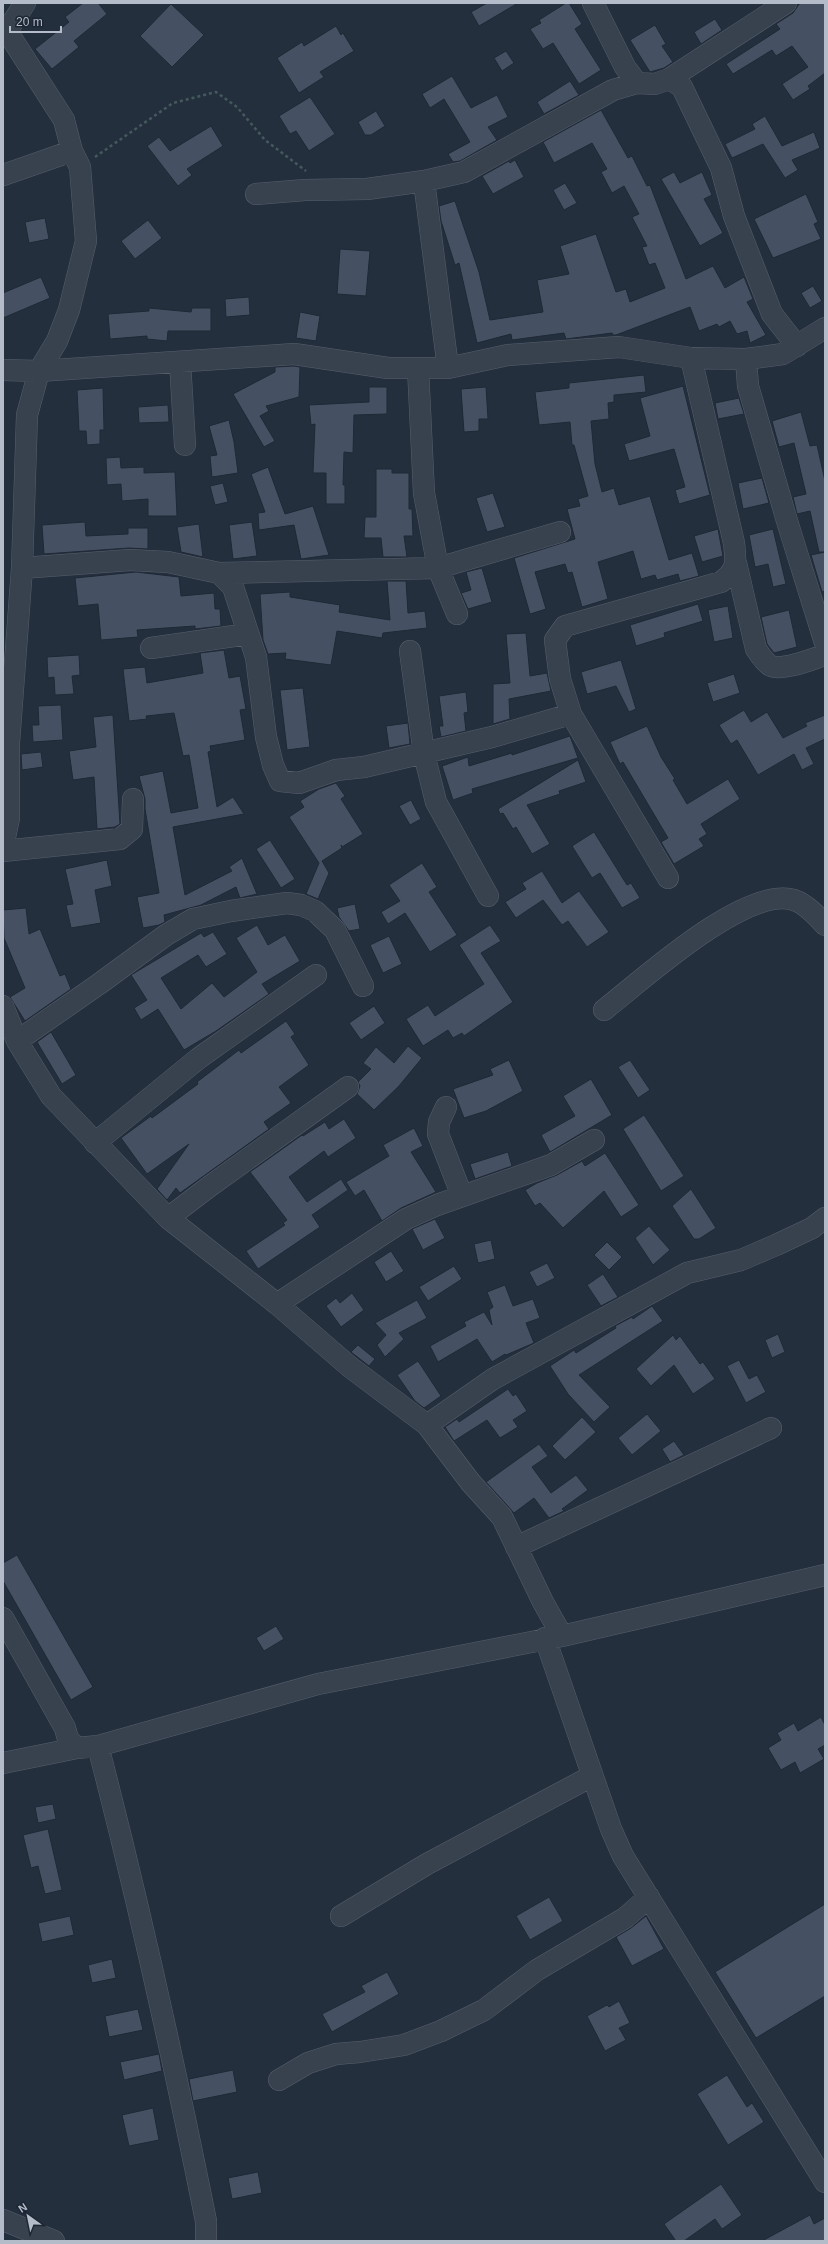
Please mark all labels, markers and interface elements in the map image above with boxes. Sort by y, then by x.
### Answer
scale bar [10,8,61,34]
text: 20 m [16,15,43,29]
north arrow [8,2196,48,2236]
text: N [16,2200,29,2215]

